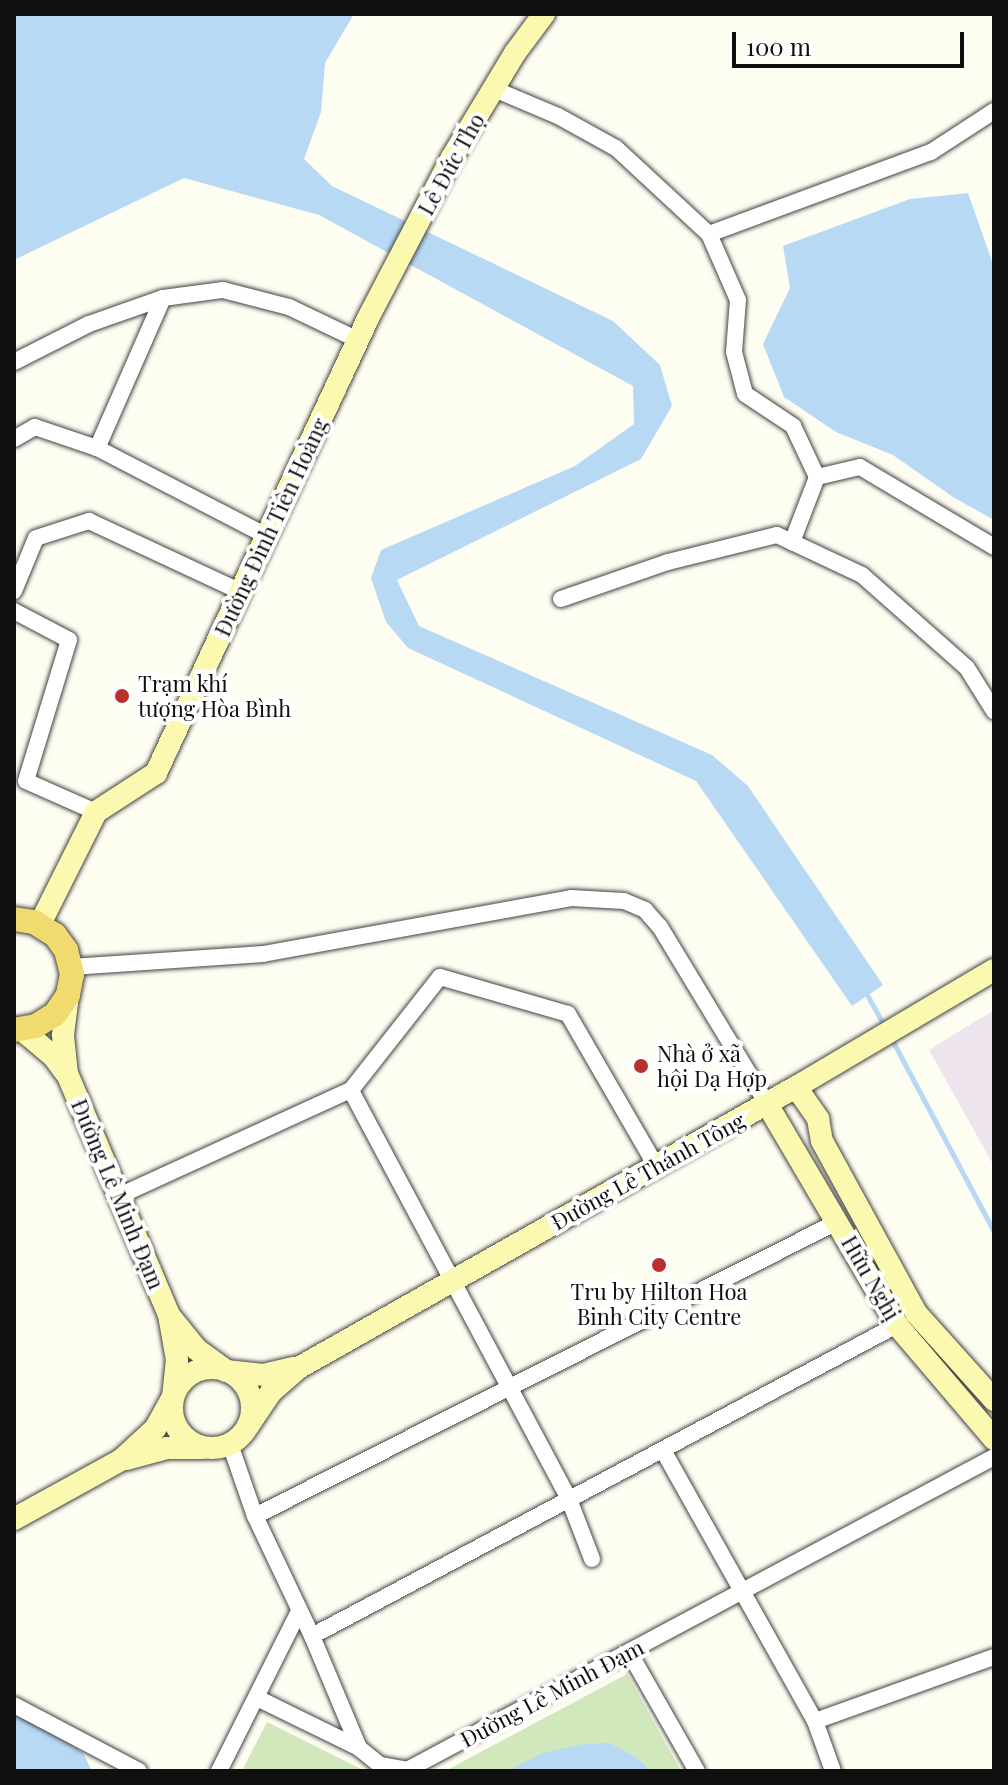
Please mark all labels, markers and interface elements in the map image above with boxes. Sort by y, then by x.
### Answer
scale bar [736,16,968,66]
text: 100 m [746,30,811,62]
street label: Lê Đức Thọ [412,108,490,220]
street label: Đường Đinh Tiên Hoàng [209,413,333,641]
place label: Trạm khí tượng Hòa Bình [138,670,291,722]
marker: Trạm khí tượng Hòa Bình [113,687,131,705]
place label: Nhà ở xã hội Dạ Hợp [657,1040,767,1092]
marker: Nhà ở xã hội Dạ Hợp [632,1057,650,1075]
street label: Đường Lê Minh Đạm [66,1095,170,1293]
street label: Đường Lê Thánh Tông [546,1106,750,1236]
street label: Hữu Nghị [836,1231,906,1325]
marker: Tru by Hilton Hoa Binh City Centre [650,1256,668,1274]
place label: Tru by Hilton Hoa Binh City Centre [570,1278,748,1330]
street label: Đường Lê Minh Đạm [456,1634,648,1752]

